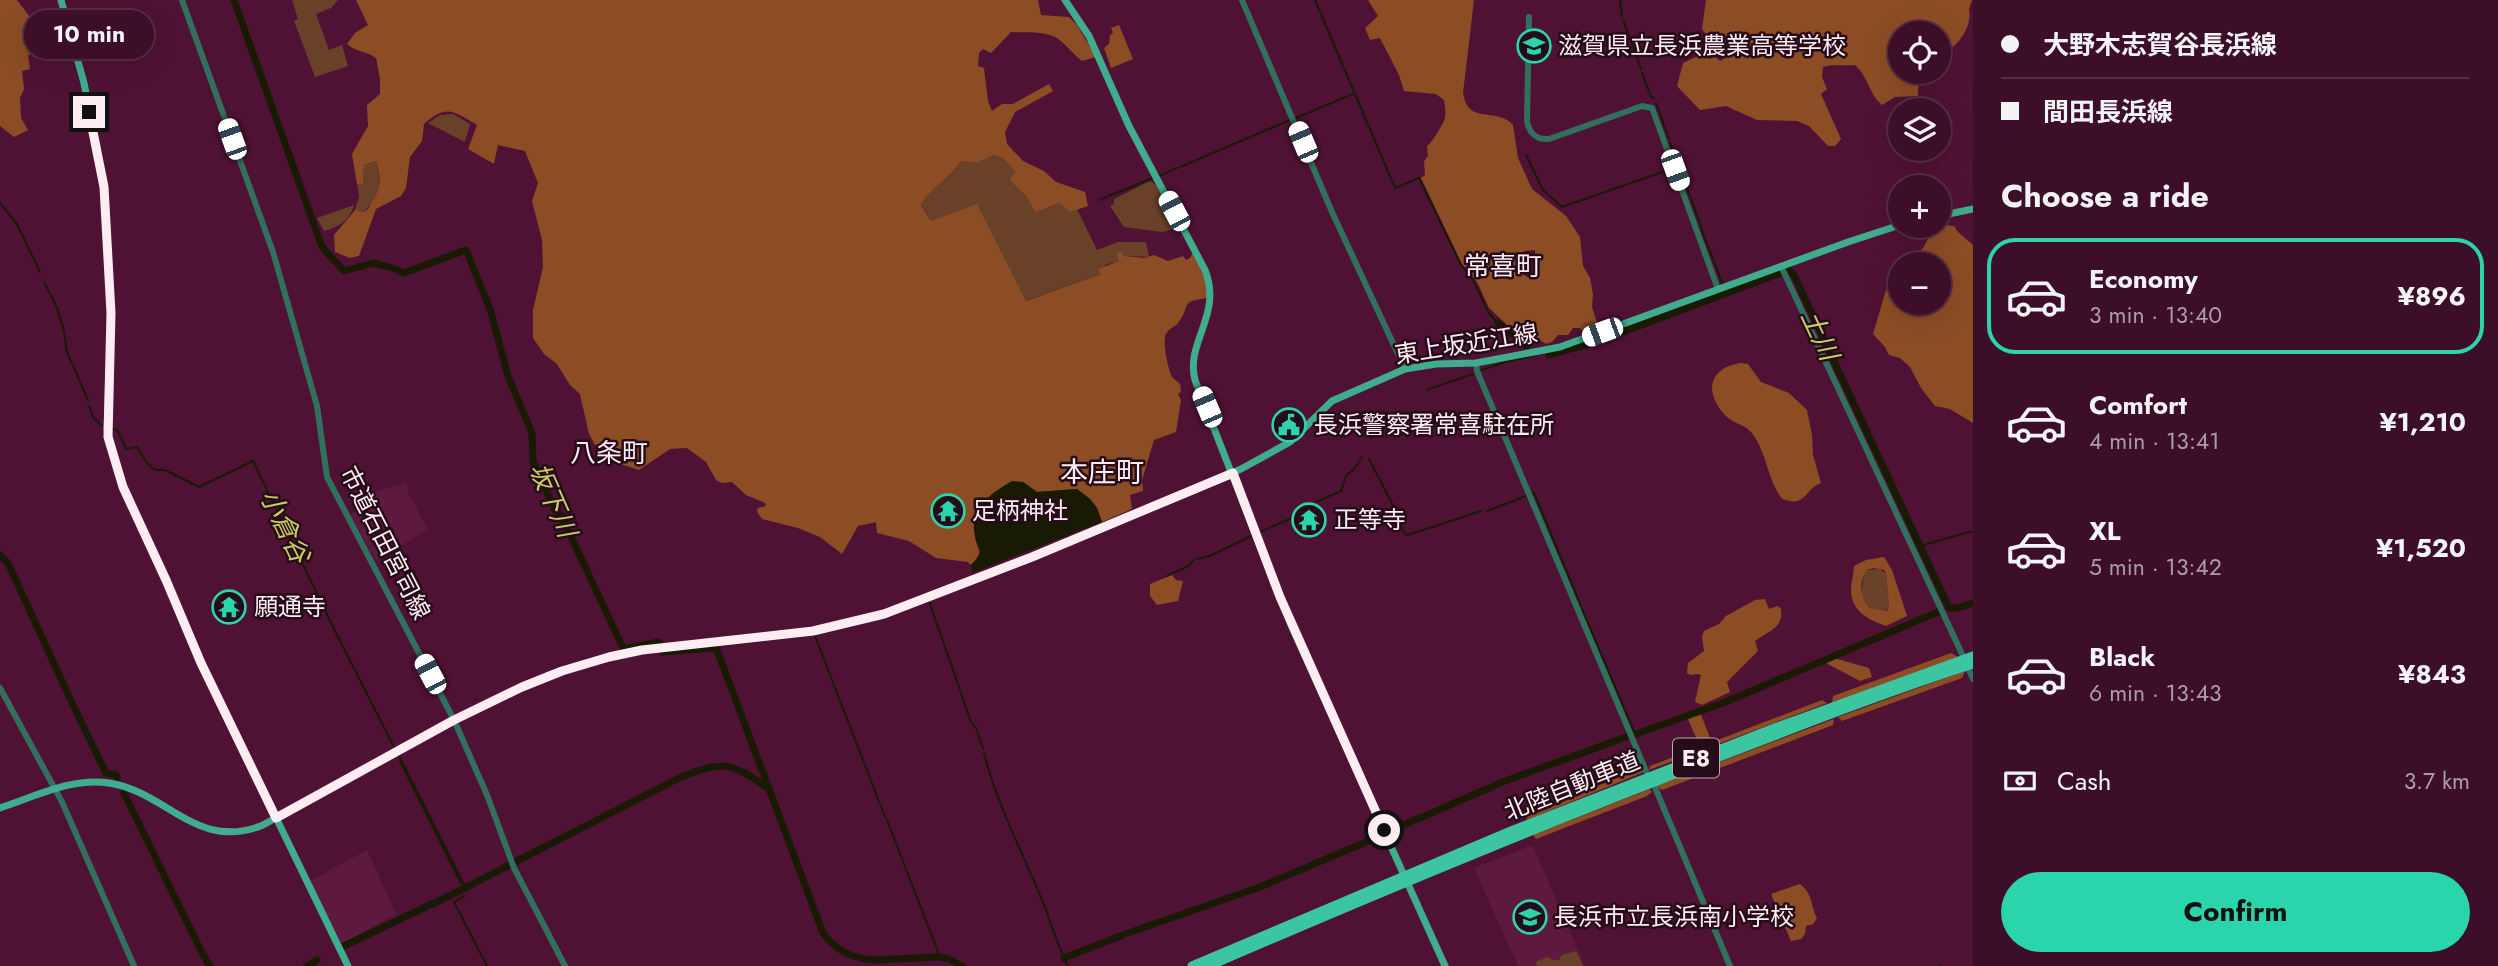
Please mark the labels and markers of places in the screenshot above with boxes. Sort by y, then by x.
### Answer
school or university icon: 滋賀県立長浜農業高等学校 [1515,27,1553,65]
place label: 滋賀県立長浜農業高等学校 [1558,28,1846,63]
public building icon: 長浜警察署常喜駐在所 [1270,406,1308,444]
place label: 長浜警察署常喜駐在所 [1314,407,1554,442]
temple icon: 足柄神社 [929,492,967,530]
place label: 足柄神社 [972,493,1068,528]
temple icon: 正等寺 [1290,501,1328,539]
place label: 正等寺 [1334,502,1406,537]
temple icon: 願通寺 [210,588,248,626]
place label: 願通寺 [254,589,326,624]
school or university icon: 長浜市立長浜南小学校 [1511,898,1549,936]
place label: 長浜市立長浜南小学校 [1554,899,1794,934]

